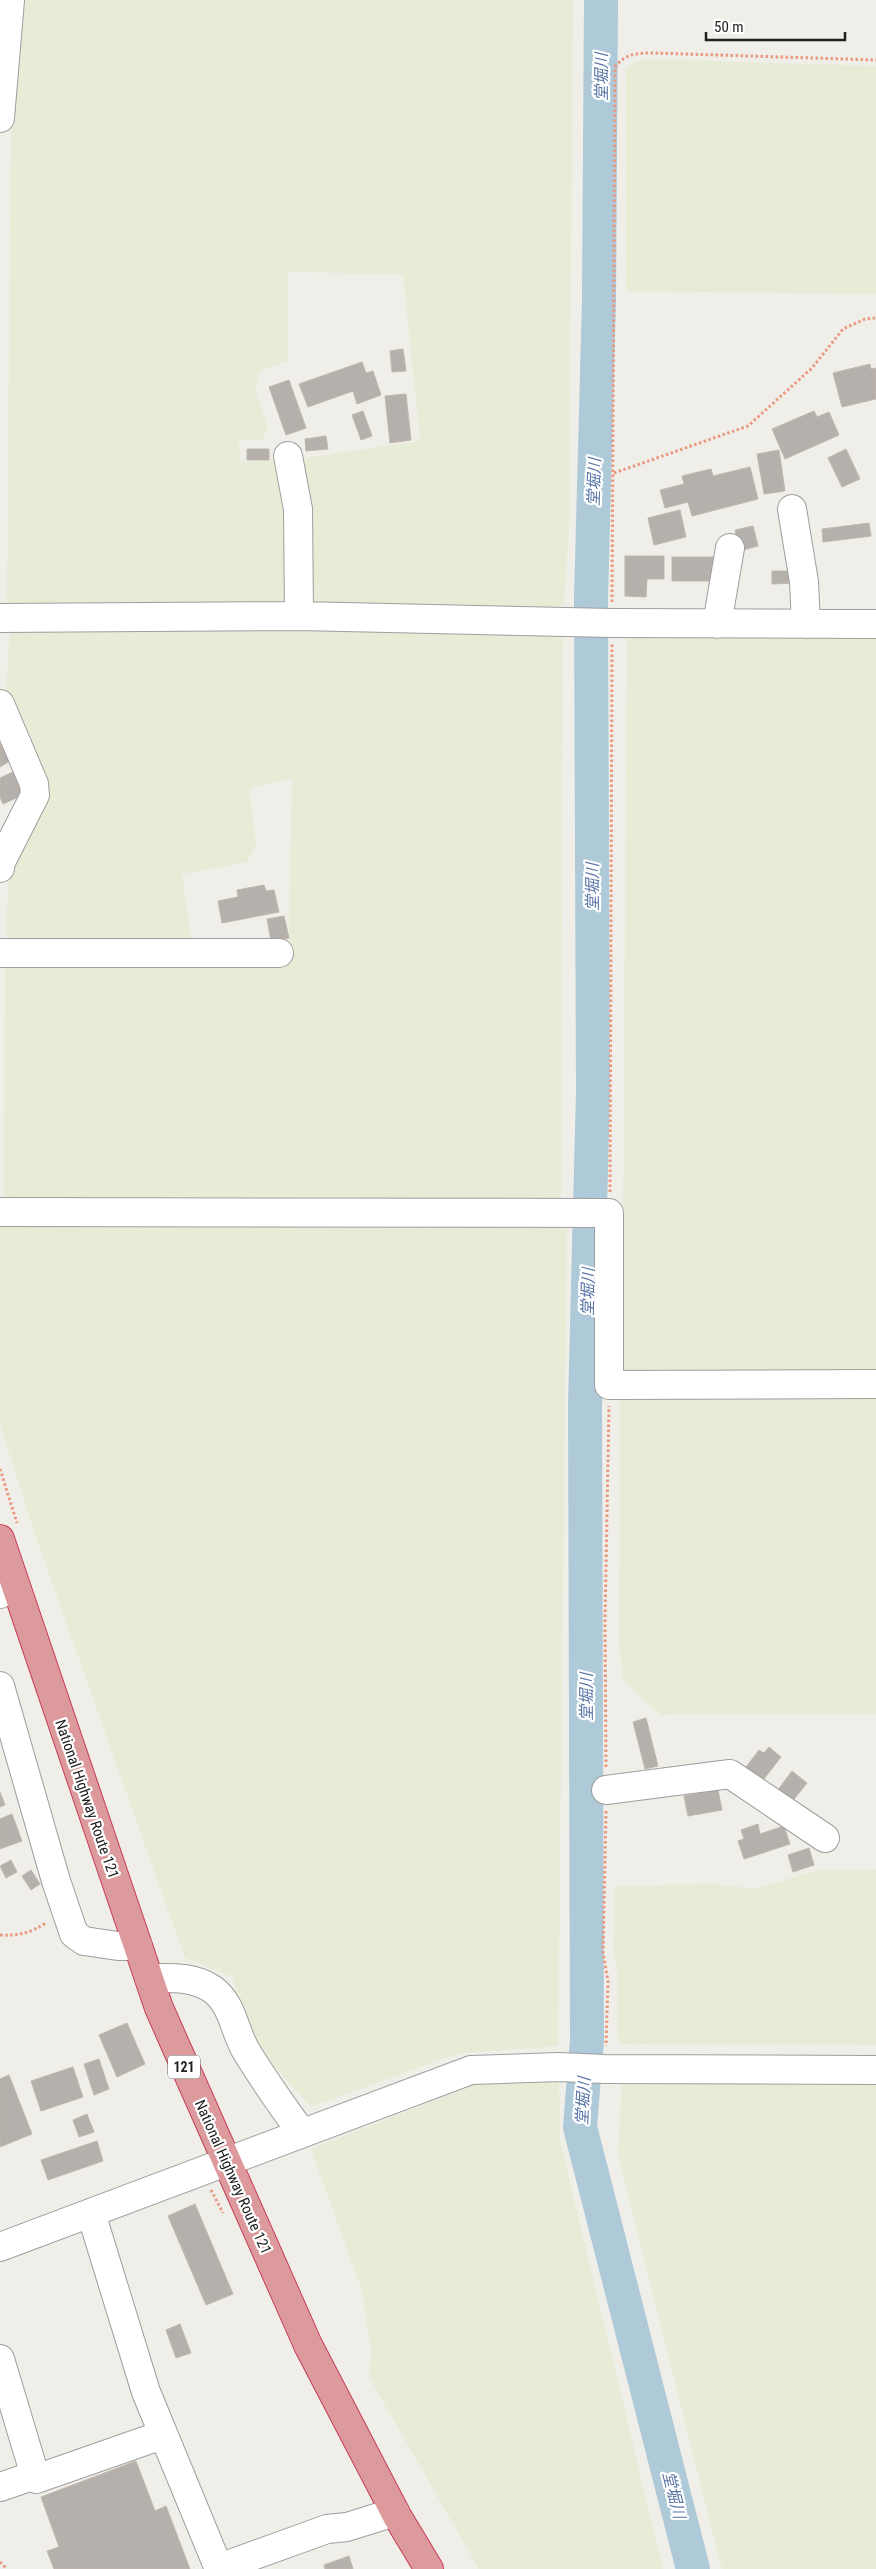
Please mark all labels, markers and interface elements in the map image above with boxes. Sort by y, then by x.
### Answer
scale bar [706,10,845,42]
text: 50 m [714,18,744,36]
water label: 堂堀川 [592,51,611,101]
water label: 堂堀川 [584,456,604,506]
water label: 堂堀川 [583,861,602,911]
water label: 堂堀川 [578,1266,598,1316]
water label: 堂堀川 [577,1671,596,1721]
street label: National Highway Route 121 [51,1717,123,1881]
road number: 121 [168,2056,200,2078]
water label: 堂堀川 [572,2075,594,2125]
street label: National Highway Route 121 [191,2097,275,2257]
water label: 堂堀川 [659,2469,690,2523]

